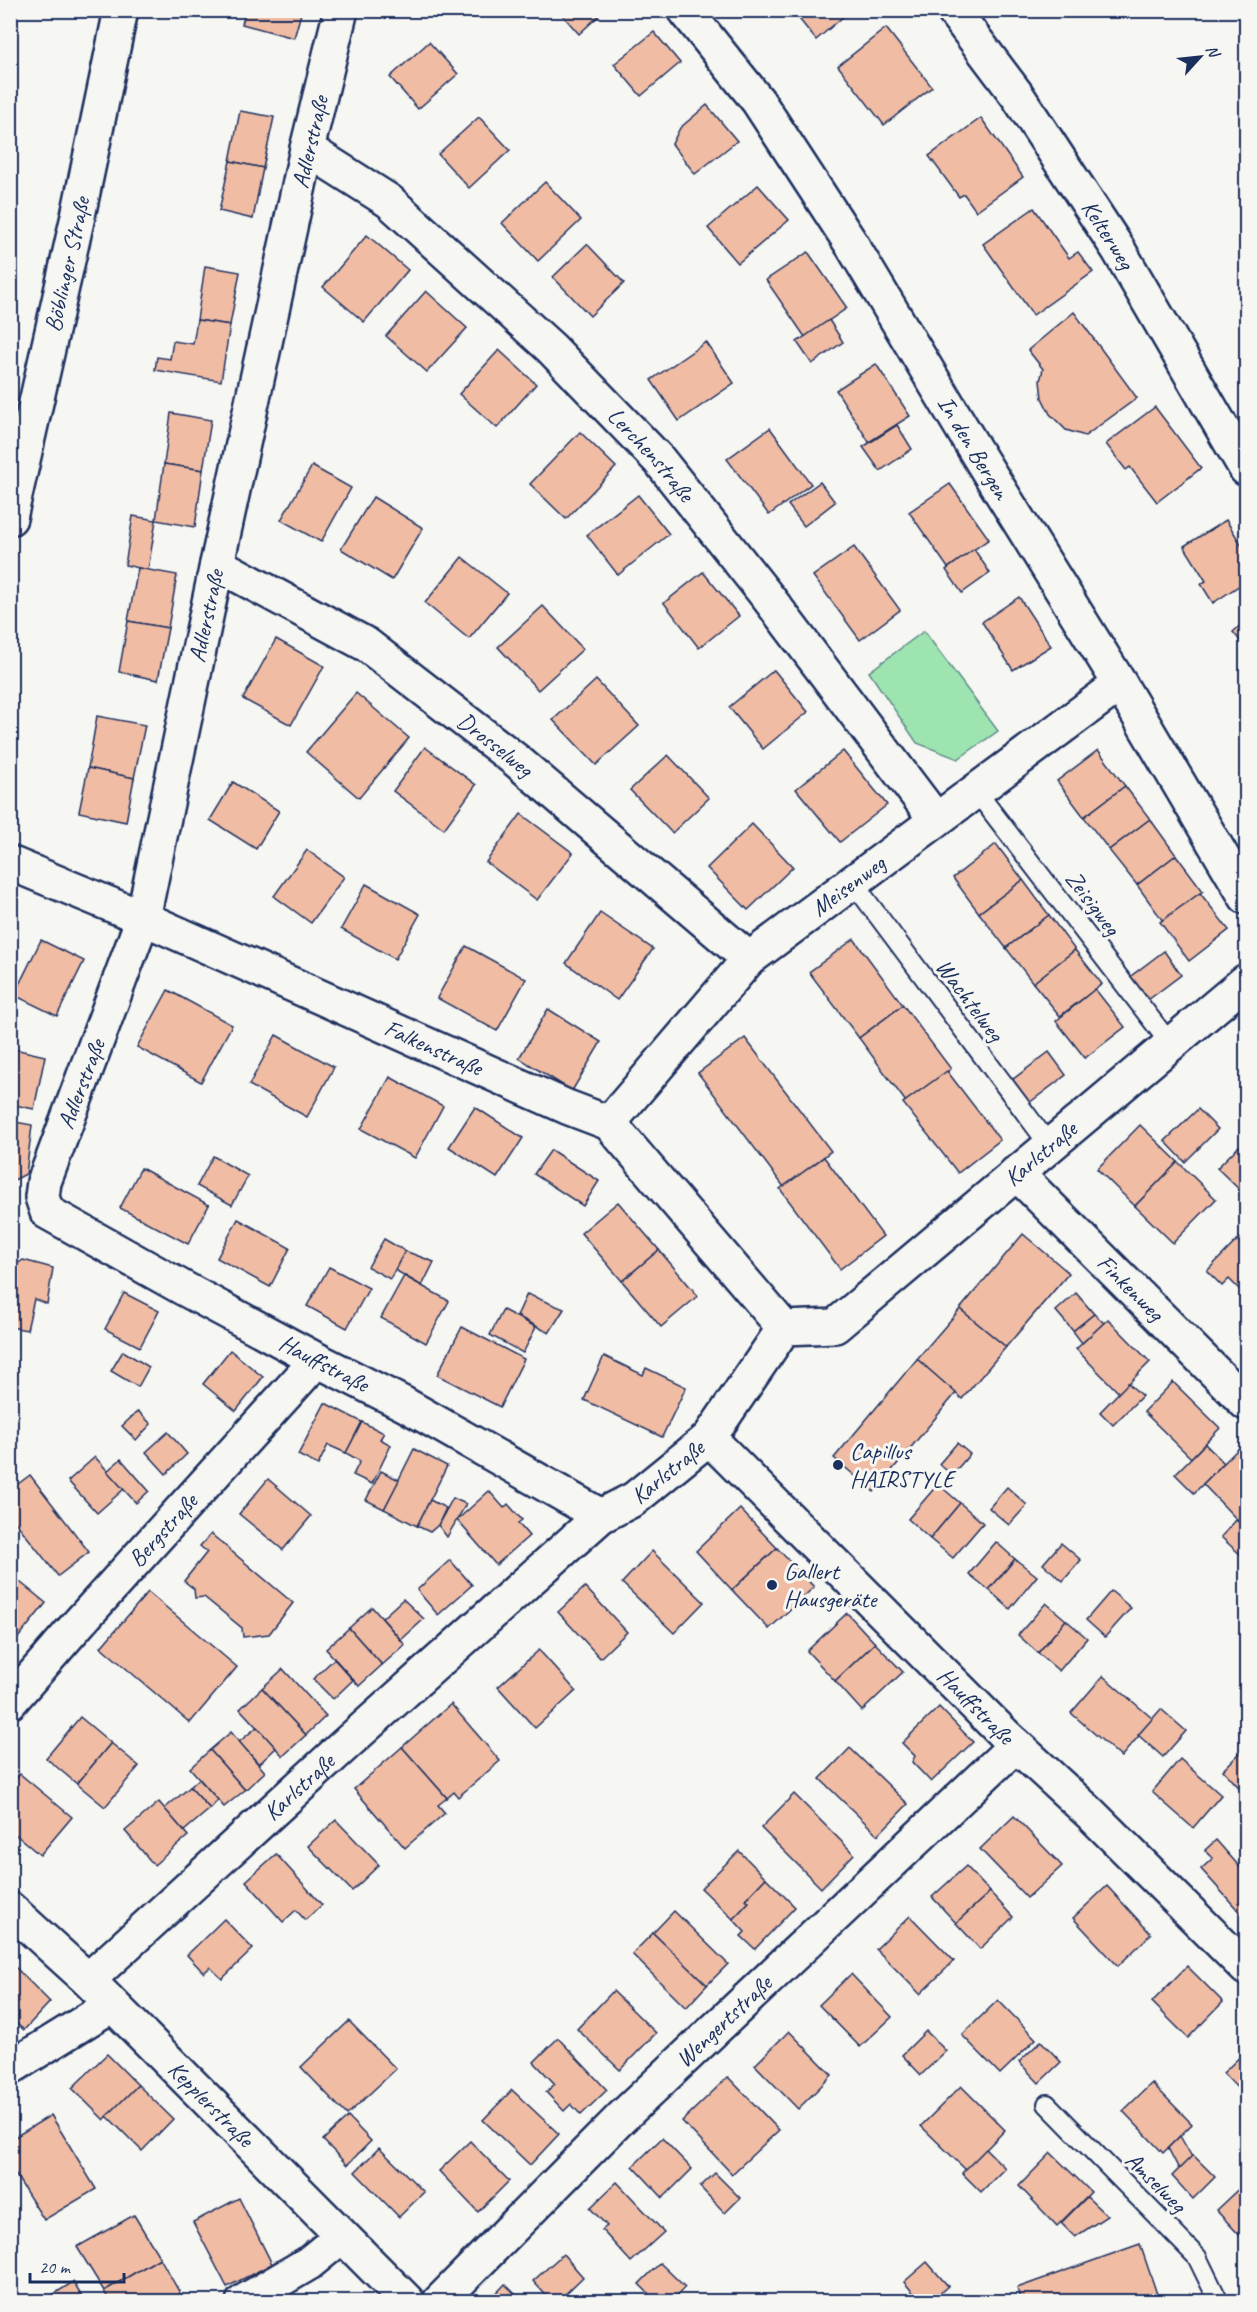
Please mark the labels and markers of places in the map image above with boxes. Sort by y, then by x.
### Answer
place label: Capillus HAIRSTYLE [850,1436,957,1494]
marker: Capillus HAIRSTYLE [831,1458,845,1472]
place label: Gallert Hausgeräte [784,1556,878,1614]
marker: Gallert Hausgeräte [765,1578,779,1592]

